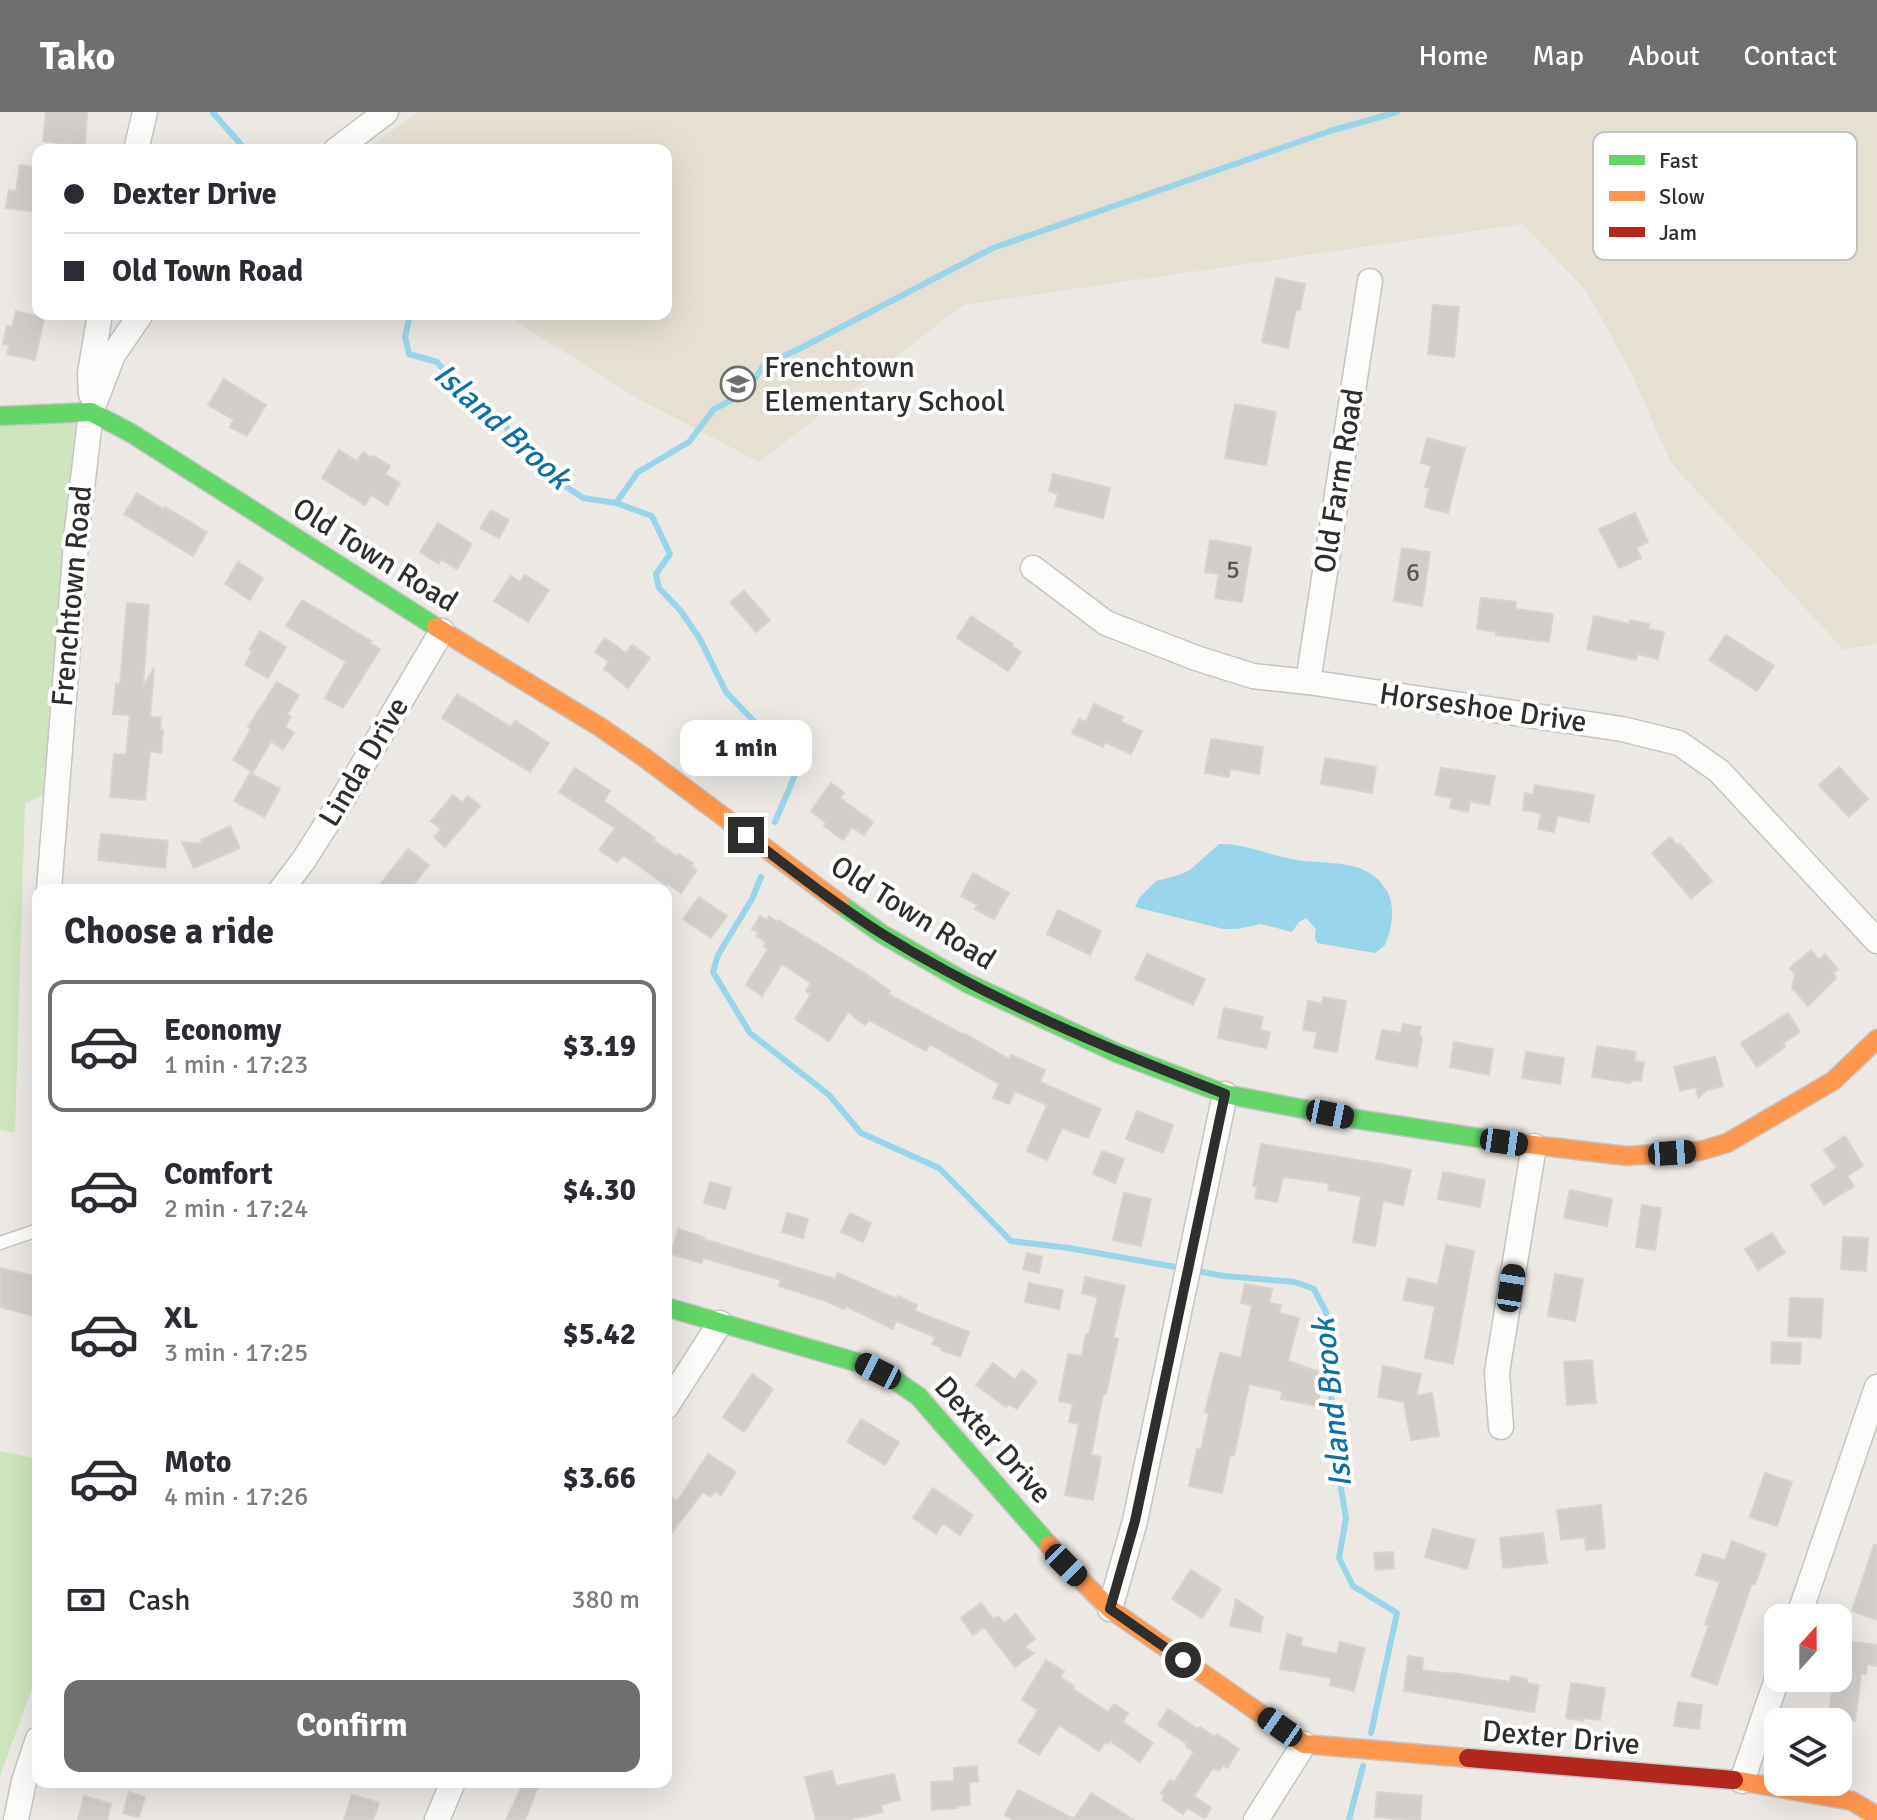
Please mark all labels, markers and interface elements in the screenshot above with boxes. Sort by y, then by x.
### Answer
text: Tako [40,33,115,80]
text: Home [1419,39,1488,73]
text: Map [1532,39,1584,73]
text: About [1628,39,1700,73]
text: Contact [1744,39,1837,73]
legend [1593,132,1857,260]
text: Fast [1659,147,1699,174]
text: Dexter Drive [112,176,277,213]
text: Slow [1659,183,1705,210]
text: Jam [1659,219,1697,246]
text: Old Town Road [112,253,303,290]
place label: Frenchtown Elementary School [764,349,1005,420]
water label: Island Brook [426,355,580,499]
school or university icon: Frenchtown Elementary School [719,365,757,403]
street label: Old Farm Road [1306,386,1372,576]
street label: Frenchtown Road [44,484,100,708]
street label: Old Town Road [286,490,464,620]
house number: 5 [1226,554,1240,586]
house number: 6 [1406,557,1420,589]
street label: Horseshoe Drive [1377,675,1589,741]
street label: Linda Drive [311,691,417,833]
callout: 1 min [680,719,812,775]
text: 1 min [715,732,777,764]
route end [728,817,764,853]
street label: Old Town Road [824,848,1002,978]
text: Choose a ride [64,909,274,954]
icon: car [68,1010,140,1082]
text: Economy [164,1012,281,1049]
text: $3.19 [563,1028,636,1065]
text: 1 min · 17:23 [164,1049,308,1081]
car [1304,1098,1356,1130]
car [1479,1127,1529,1157]
car [1647,1139,1697,1167]
icon: car [68,1154,140,1226]
text: Comfort [164,1156,273,1193]
text: $4.30 [563,1172,636,1209]
text: 2 min · 17:24 [164,1193,308,1225]
car [1495,1262,1527,1314]
icon: car [68,1298,140,1370]
text: XL [164,1300,198,1337]
water label: Island Brook [1303,1314,1360,1490]
text: $5.42 [563,1316,636,1353]
text: 3 min · 17:25 [164,1337,308,1369]
car [851,1349,905,1393]
street label: Dexter Drive [926,1369,1060,1511]
icon: car [68,1442,140,1514]
text: Moto [164,1444,231,1481]
text: $3.66 [563,1460,636,1497]
text: 4 min · 17:26 [164,1481,308,1513]
car [1041,1540,1091,1590]
icon: cash [64,1578,108,1622]
text: Cash [128,1582,191,1619]
text: 380 m [571,1584,640,1616]
north arrow [1764,1604,1852,1692]
map controls [1764,1604,1852,1796]
route start [1165,1642,1201,1678]
button: Confirm [64,1680,640,1772]
car [1253,1703,1307,1751]
button: layers [1764,1708,1852,1796]
street label: Dexter Drive [1481,1713,1641,1763]

